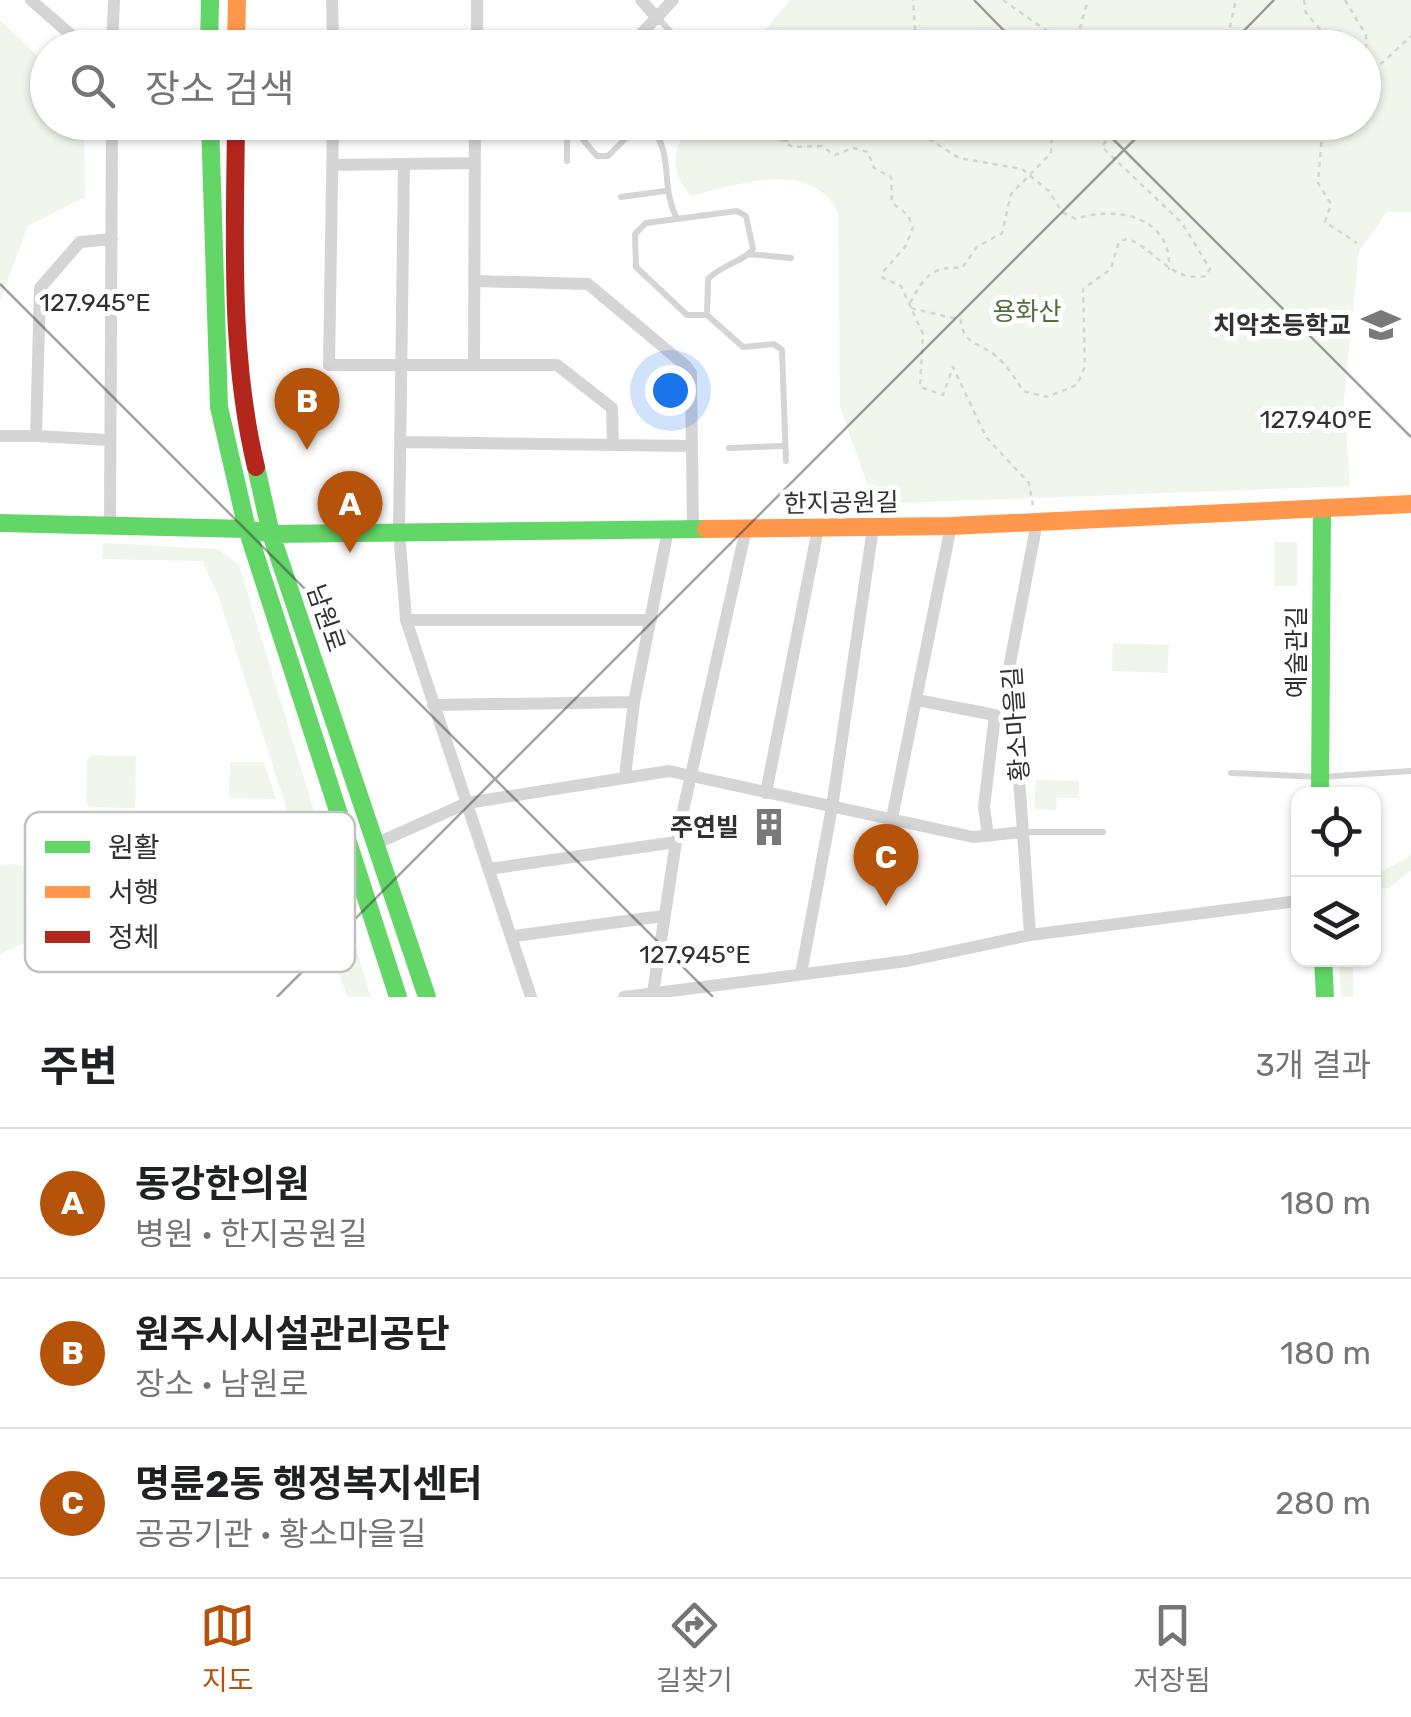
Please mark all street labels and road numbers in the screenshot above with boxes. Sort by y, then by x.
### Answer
street label: 한지공원길 [783,487,899,519]
street label: 남원로 [301,581,351,655]
street label: 예술관길 [1282,606,1311,698]
street label: 황소마을길 [998,666,1034,782]

